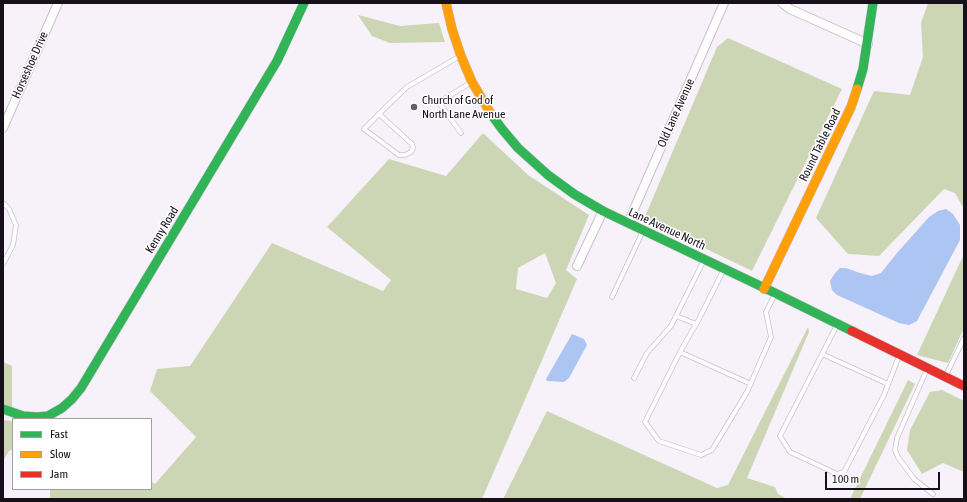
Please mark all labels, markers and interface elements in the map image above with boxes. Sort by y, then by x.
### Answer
street label: Horseshoe Drive [9,29,51,101]
street label: Old Lane Avenue [654,76,698,150]
place label: Church of God of North Lane Avenue [422,93,505,121]
marker: Church of God of North Lane Avenue [409,102,419,112]
street label: Round Table Road [796,106,844,184]
street label: Kenny Road [142,204,182,256]
street label: Lane Avenue North [626,205,708,253]
legend [12,418,152,490]
text: Fast [50,427,68,441]
text: Slow [50,447,71,461]
scale bar [827,464,942,490]
text: Jam [50,467,68,481]
text: 100 m [832,472,859,486]

